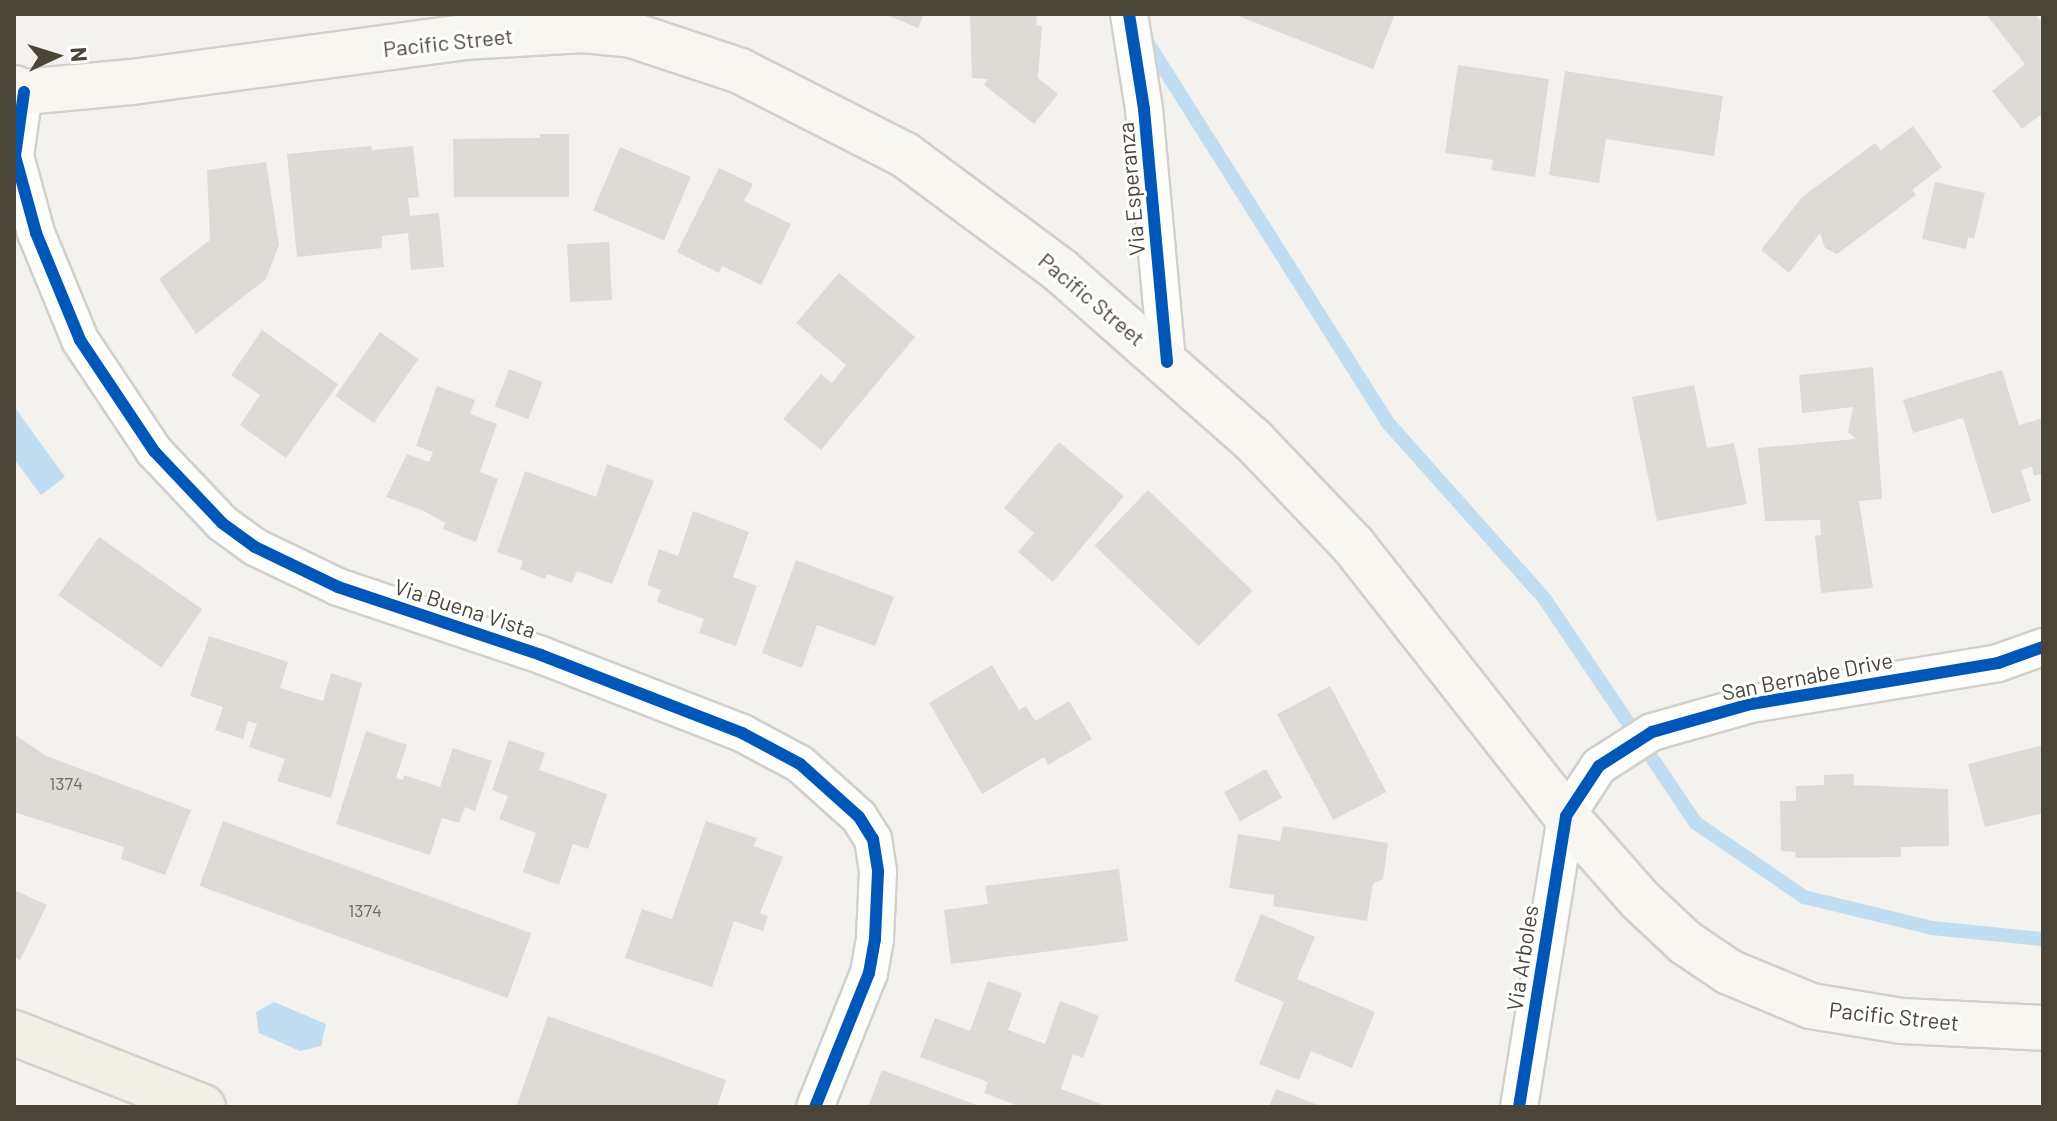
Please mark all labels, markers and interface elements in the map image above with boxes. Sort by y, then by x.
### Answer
north arrow [16,16,96,96]
street label: Pacific Street [382,22,514,62]
text: N [66,46,93,63]
street label: Via Esperanza [1112,121,1150,257]
street label: Pacific Street [1033,247,1151,351]
street label: Via Buena Vista [391,573,539,643]
street label: San Bernabe Drive [1719,646,1895,706]
house number: 1374 [49,772,83,794]
house number: 1374 [348,899,382,921]
street label: Via Arboles [1501,903,1543,1013]
street label: Pacific Street [1828,996,1960,1036]

